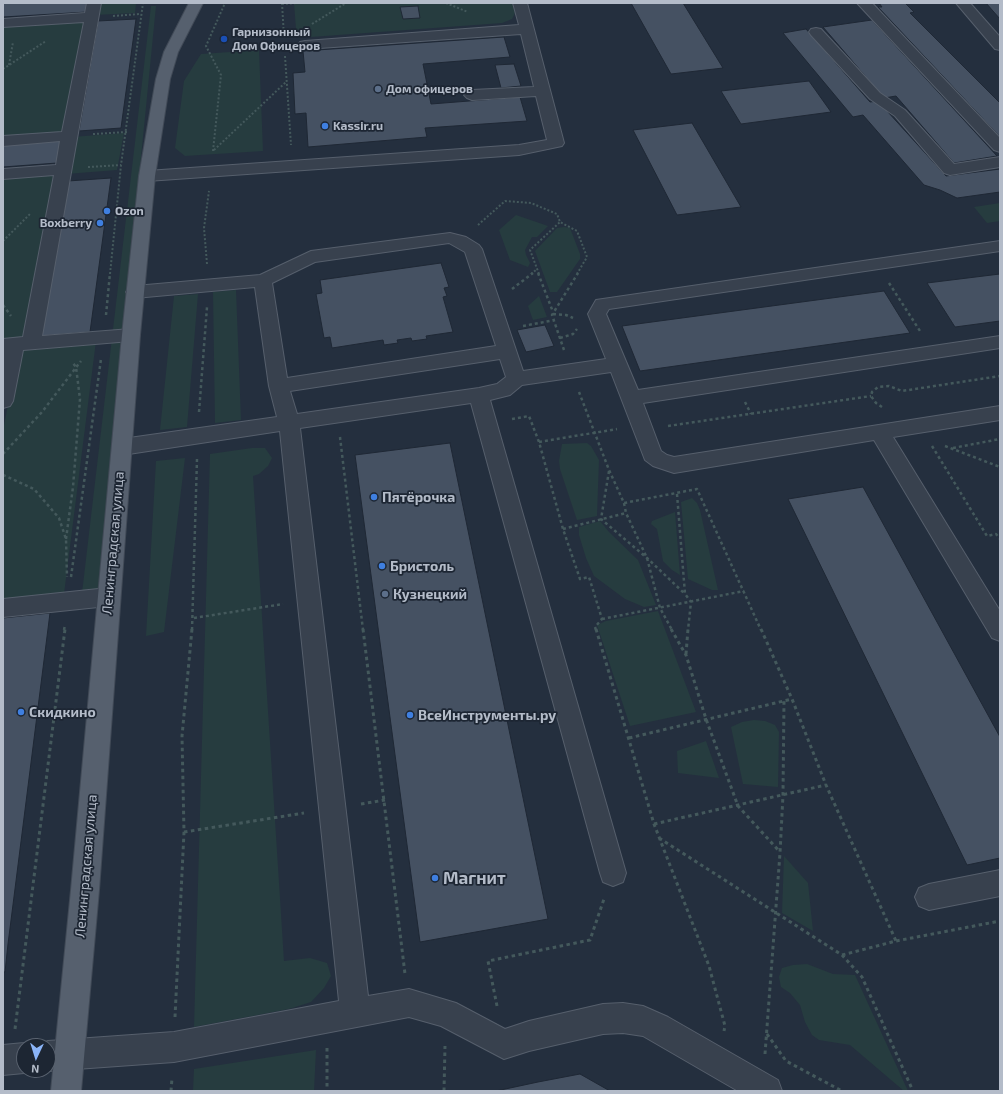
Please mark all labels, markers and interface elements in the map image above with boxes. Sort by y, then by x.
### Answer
place label: Гарнизонный Дом Офицеров [232,25,320,53]
marker: Гарнизонный Дом Офицеров [219,34,229,44]
place label: Дом офицеров [386,82,473,96]
marker: Дом офицеров [373,84,383,94]
place label: Kassir.ru [333,119,383,133]
marker: Kassir.ru [320,121,330,131]
place label: Ozon [115,204,144,218]
marker: Ozon [102,206,112,216]
place label: Boxberry [40,216,92,230]
marker: Boxberry [95,218,105,228]
street label: Ленинградская улица [98,471,128,615]
place label: Пятёрочка [382,489,455,505]
marker: Пятёрочка [369,492,379,502]
place label: Бристоль [390,558,454,574]
marker: Бристоль [377,561,387,571]
place label: Кузнецкий [393,586,467,602]
marker: Кузнецкий [380,589,390,599]
place label: Скидкино [29,704,96,720]
marker: Скидкино [16,707,26,717]
place label: ВсеИнструменты.ру [418,707,556,723]
marker: ВсеИнструменты.ру [405,710,415,720]
street label: Ленинградская улица [71,794,101,938]
place label: Магнит [443,868,506,888]
marker: Магнит [430,873,440,883]
north arrow [16,1038,56,1078]
text: N [31,1063,40,1076]

